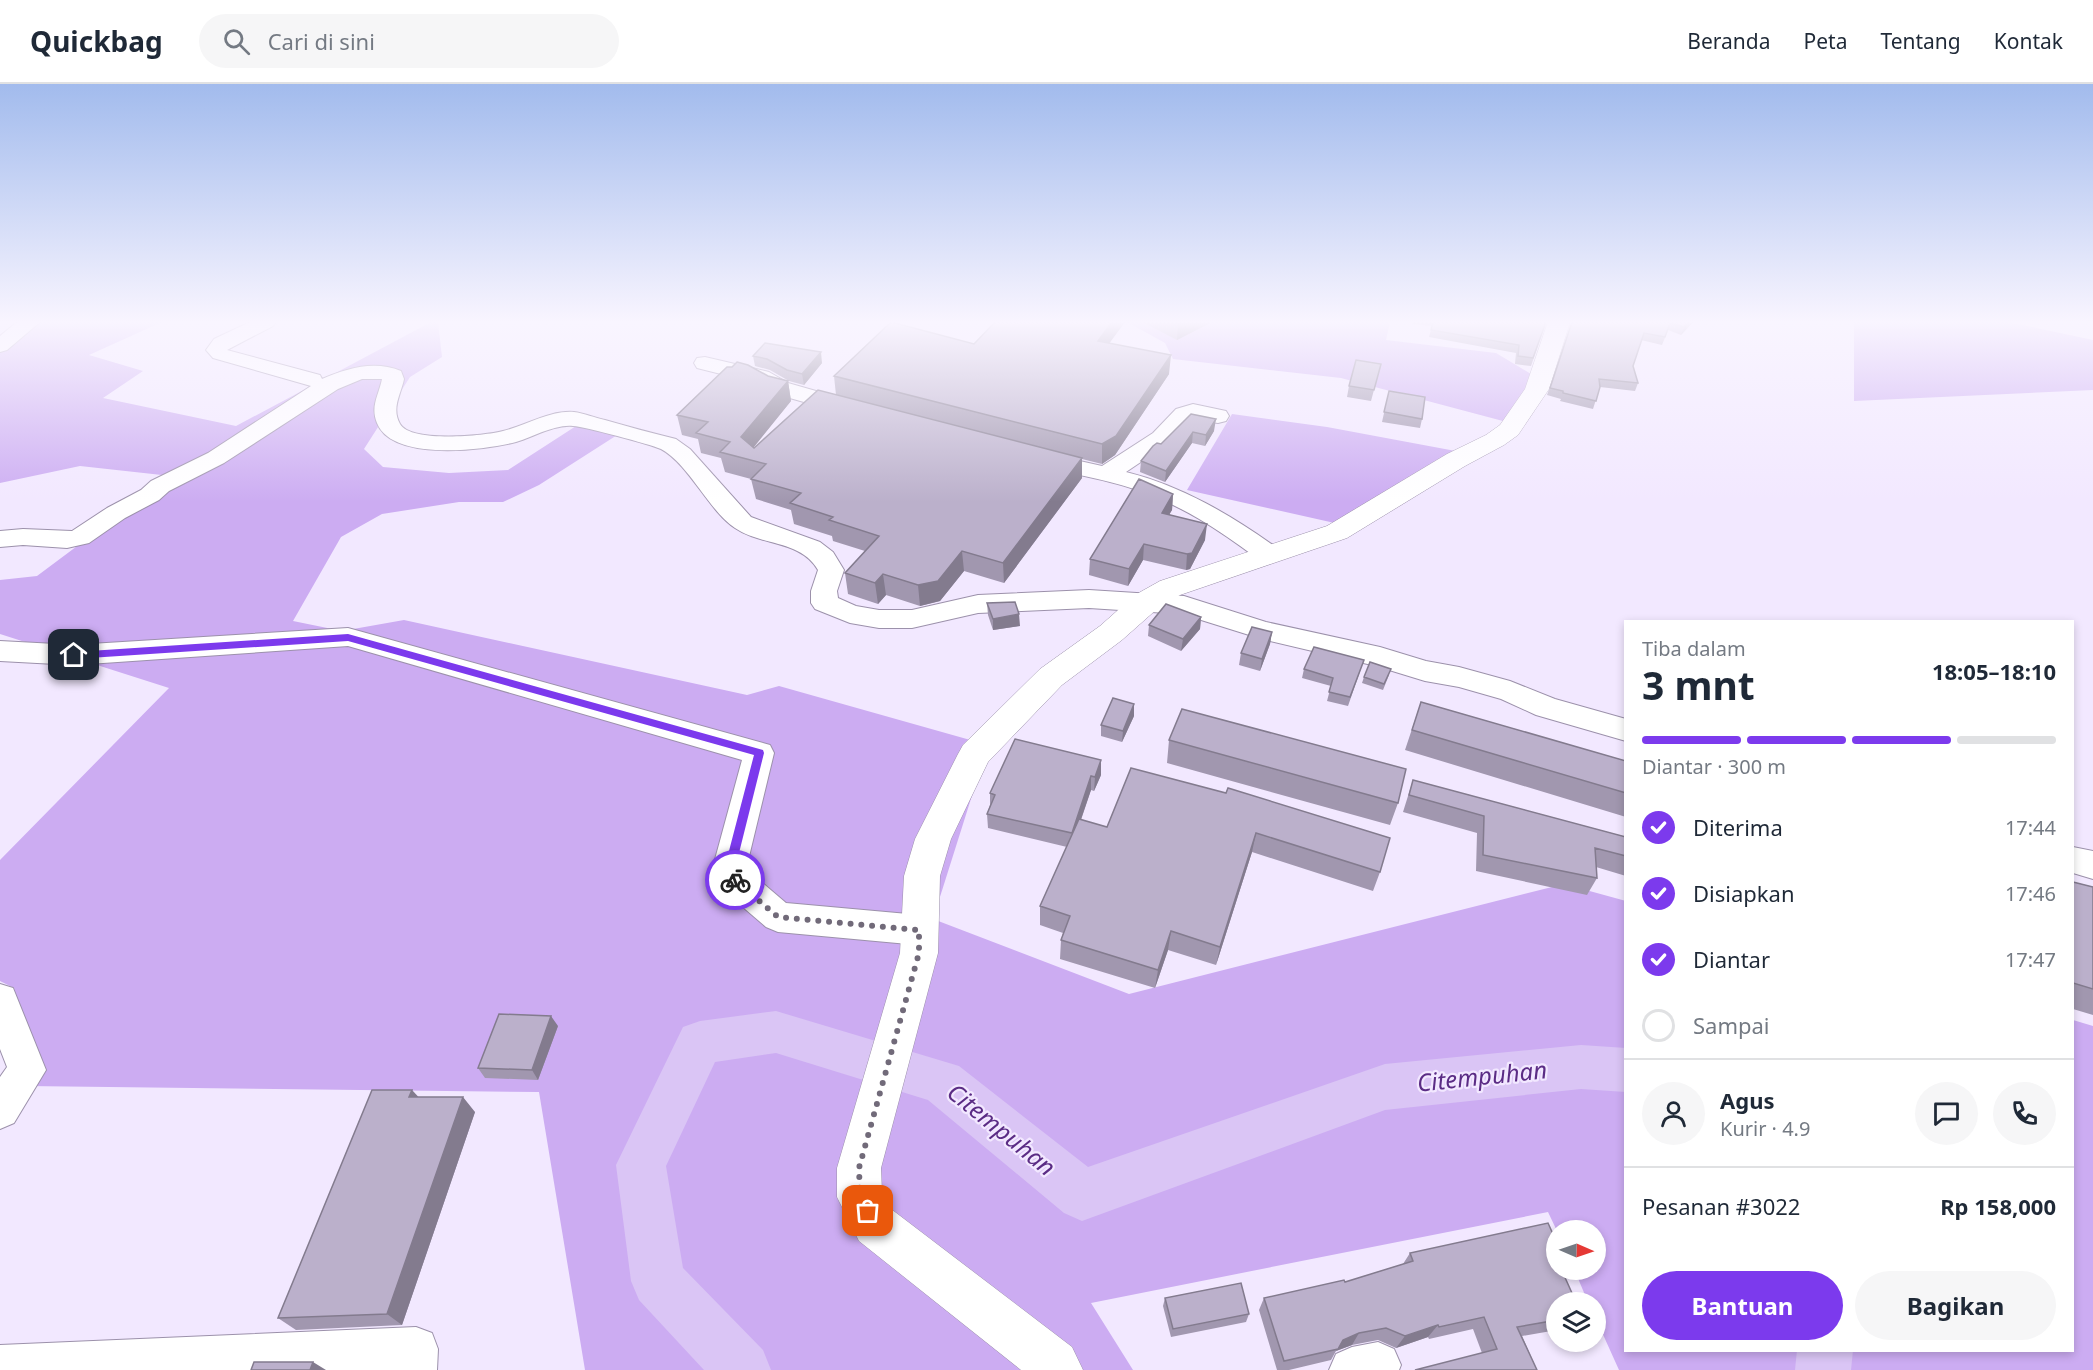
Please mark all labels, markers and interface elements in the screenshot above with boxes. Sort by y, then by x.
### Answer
search box [199,14,619,68]
text: Quickbag [30,22,163,60]
icon: search [220,25,253,58]
text: Cari di sini [268,26,375,56]
text: Beranda [1687,27,1771,55]
text: Peta [1804,27,1847,55]
text: Tentang [1880,27,1961,55]
text: Kontak [1994,27,2063,55]
pin [48,629,99,680]
text: Tiba dalam [1642,635,1746,662]
icon: home [57,638,90,671]
text: 18:05–18:10 [1932,656,2056,686]
text: 3 mnt [1642,658,1755,711]
text: Diantar · 300 m [1642,753,1786,780]
icon: check [1642,811,1675,844]
text: Diterima [1693,812,1783,842]
text: 17:44 [2005,814,2056,841]
courier [705,850,765,910]
icon: bike [719,864,752,897]
icon: check [1642,877,1675,910]
text: Disiapkan [1693,878,1795,908]
text: 17:46 [2005,880,2056,907]
icon: check [1642,943,1675,976]
text: Diantar [1693,944,1770,974]
text: 17:47 [2005,946,2056,973]
text: Sampai [1693,1010,1770,1040]
water label: Citempuhan [1415,1052,1548,1099]
water label: Citempuhan [941,1075,1063,1183]
button: person [1642,1082,1705,1145]
button: chat [1915,1082,1978,1145]
button: phone [1993,1082,2056,1145]
text: Agus [1720,1085,1774,1115]
text: Kurir · 4.9 [1720,1115,1810,1142]
pin [842,1185,893,1236]
text: Pesanan #3022 [1642,1191,1800,1221]
text: Rp 158,000 [1940,1191,2056,1221]
icon: bag [851,1194,884,1227]
north arrow [1546,1220,1606,1280]
map controls [1546,1220,1606,1352]
button: Bantuan [1642,1271,1843,1340]
button: Bagikan [1855,1271,2056,1340]
button: layers [1546,1292,1606,1352]

